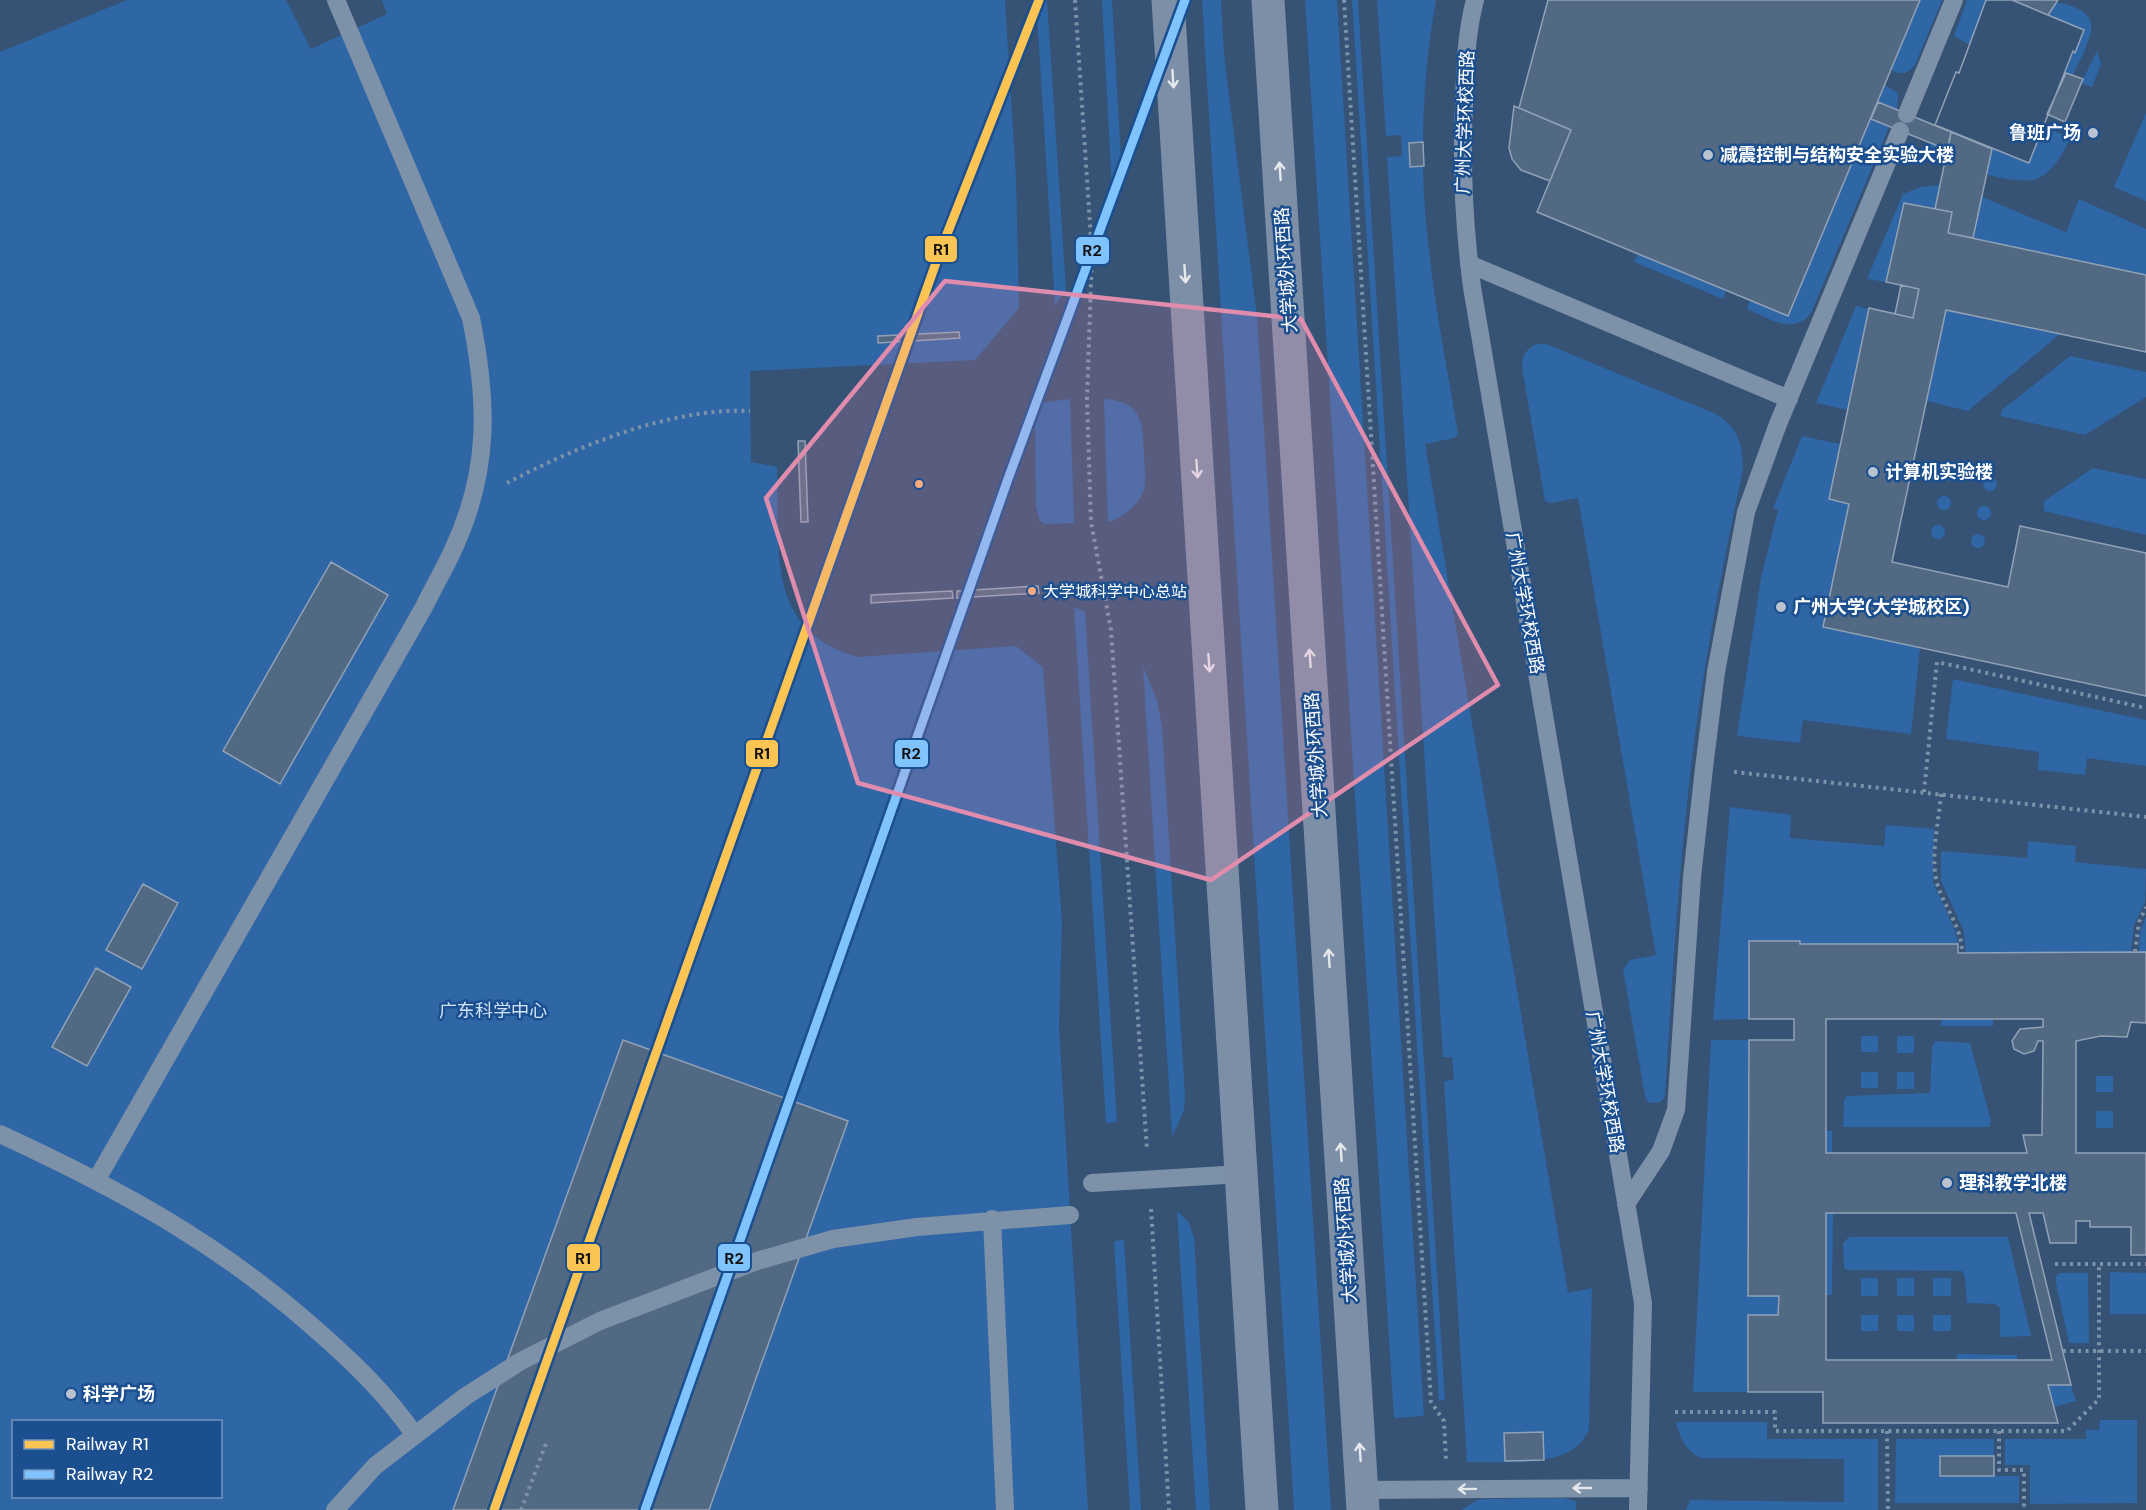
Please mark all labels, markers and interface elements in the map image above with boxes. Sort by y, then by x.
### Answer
street label: 广州大学环校西路 [1450,50,1480,194]
one-way arrow [1167,69,1178,89]
place label: 鲁班广场 [2009,121,2081,145]
marker: 鲁班广场 [2086,126,2100,140]
place label: 减震控制与结构安全实验大楼 [1720,143,1954,167]
marker: 减震控制与结构安全实验大楼 [1701,148,1715,162]
one-way arrow [1274,162,1285,182]
street label: 大学城外环西路 [1270,206,1302,334]
line badge: R1 [924,235,958,263]
line badge: R2 [1075,236,1110,265]
text: R1 [933,239,949,260]
text: R2 [1082,240,1102,261]
one-way arrow [1179,263,1190,283]
one-way arrow [1192,458,1203,478]
place label: 计算机实验楼 [1885,460,1993,484]
marker: 计算机实验楼 [1866,465,1880,479]
unlabelled marker [913,478,925,490]
street label: 广州大学环校西路 [1501,530,1549,676]
place label: 大学城科学中心总站 [1043,581,1187,602]
marker: 大学城科学中心总站 [1026,585,1038,597]
place label: 广州大学(大学城校区) [1793,595,1970,619]
marker: 广州大学(大学城校区) [1774,600,1788,614]
one-way arrow [1305,649,1316,669]
one-way arrow [1204,653,1215,673]
street label: 大学城外环西路 [1300,691,1332,819]
line badge: R1 [745,739,779,768]
line badge: R2 [894,739,929,768]
text: R1 [754,743,770,764]
text: R2 [901,743,921,764]
one-way arrow [1323,948,1334,968]
park label: 广东科学中心 [439,999,547,1023]
street label: 广州大学环校西路 [1581,1009,1629,1155]
one-way arrow [1335,1143,1346,1163]
place label: 理科教学北楼 [1959,1171,2067,1195]
street label: 大学城外环西路 [1330,1176,1362,1304]
marker: 理科教学北楼 [1940,1176,1954,1190]
line badge: R1 [566,1243,601,1272]
line badge: R2 [717,1243,751,1272]
text: R1 [575,1248,591,1269]
text: R2 [724,1248,744,1269]
place label: 科学广场 [83,1382,155,1406]
marker: 科学广场 [64,1387,78,1401]
legend [12,1420,222,1498]
text: Railway R1 [66,1432,149,1456]
one-way arrow [1354,1442,1365,1462]
text: Railway R2 [66,1462,153,1486]
one-way arrow [1572,1482,1592,1494]
one-way arrow [1457,1483,1477,1495]

